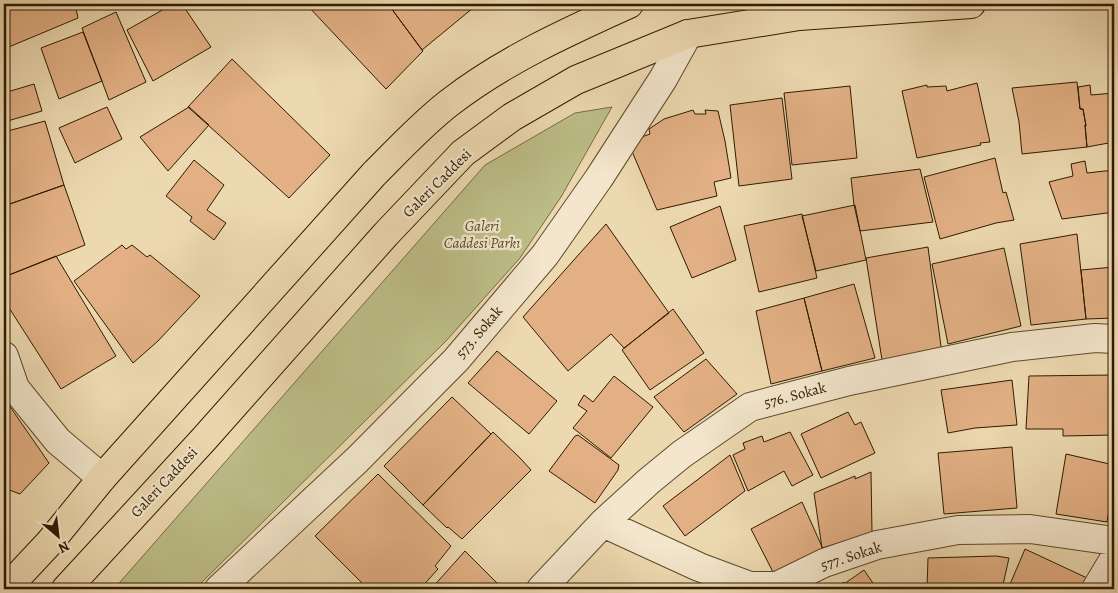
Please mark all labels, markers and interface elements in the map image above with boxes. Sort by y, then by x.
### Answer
street label: Galeri Caddesi [398,144,476,222]
park label: Galeri Caddesi Parkı [444,216,520,253]
street label: 573. Sokak [451,301,507,363]
street label: 576. Sokak [762,377,829,413]
street label: Galeri Caddesi [126,442,202,522]
north arrow [32,510,82,560]
text: N [55,536,73,558]
street label: 577. Sokak [818,537,885,575]

